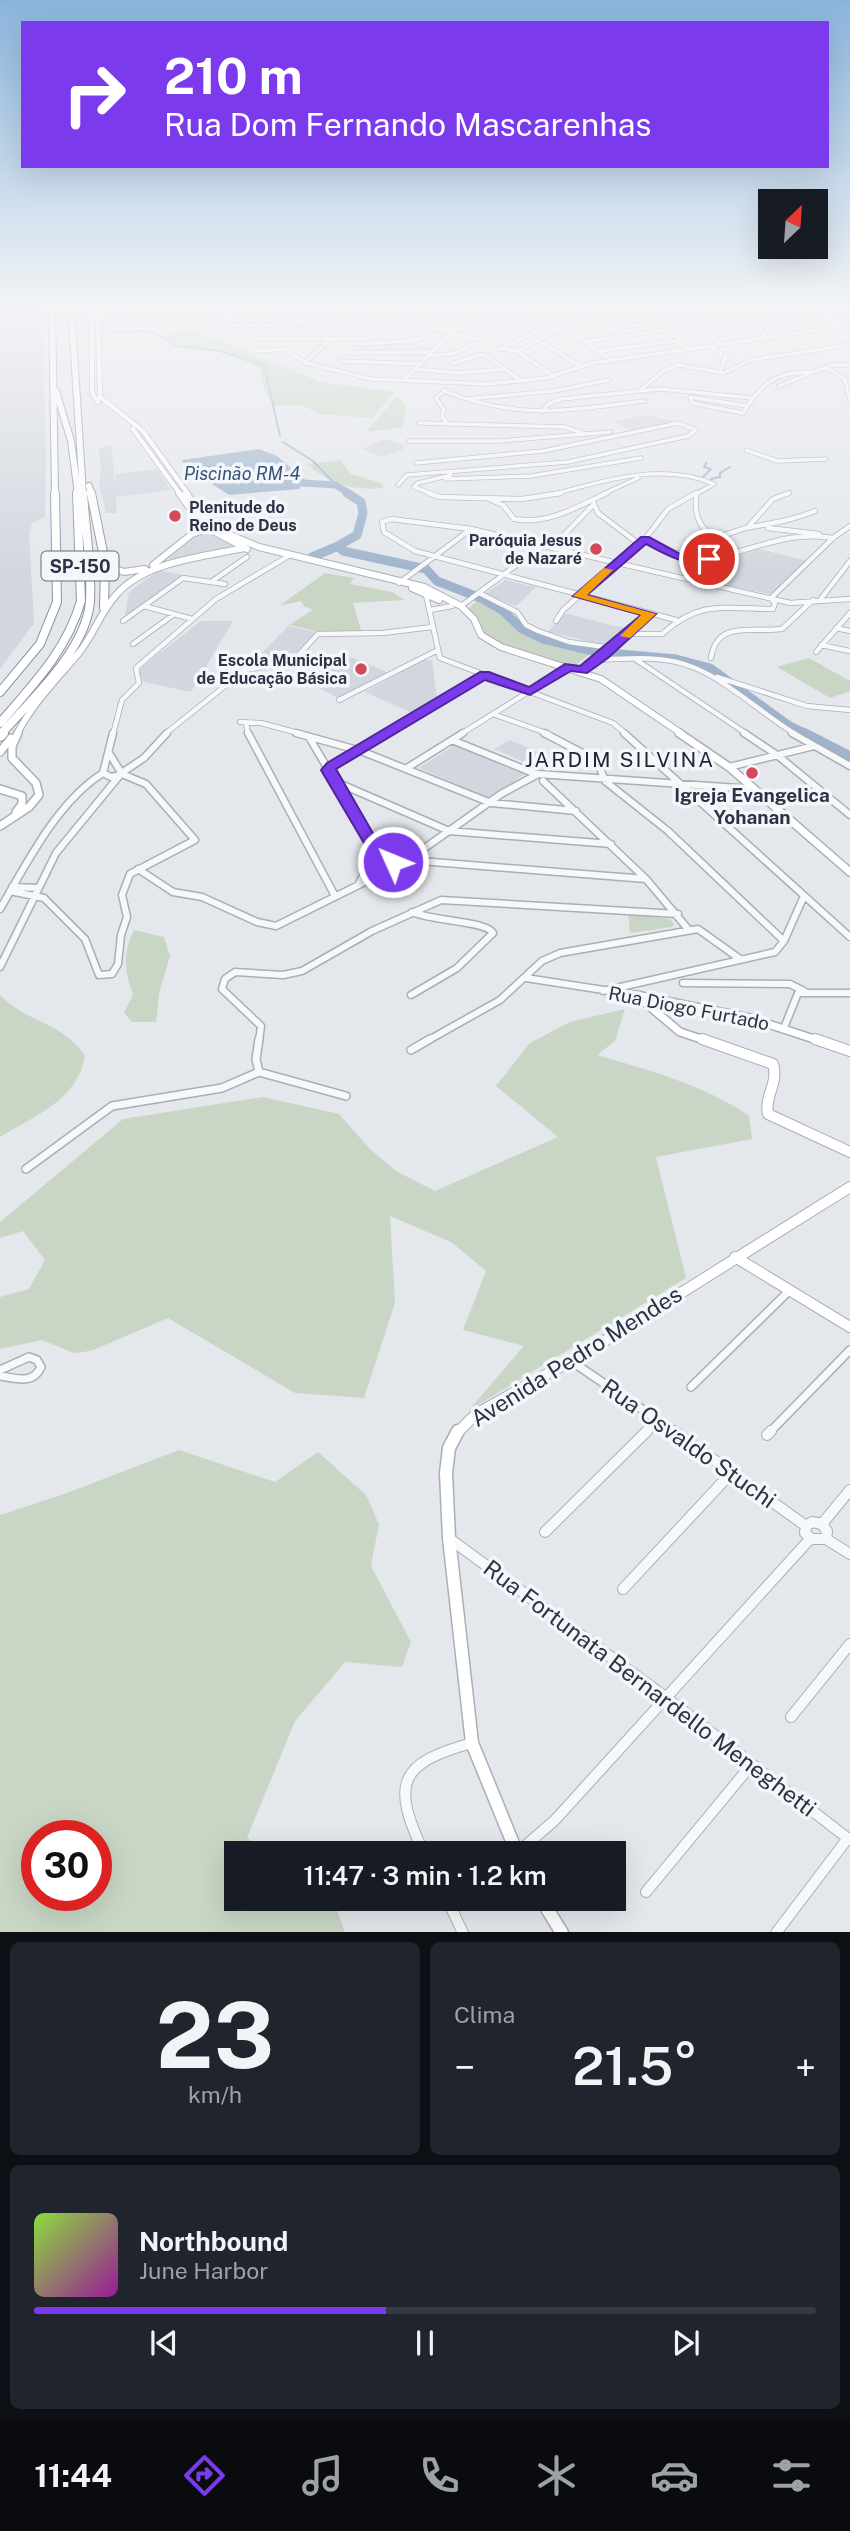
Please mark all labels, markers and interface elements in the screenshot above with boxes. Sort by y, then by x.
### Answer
text: 210 m [164,47,303,105]
icon: right [49,49,140,140]
text: Rua Dom Fernando Mascarenhas [164,106,651,143]
north arrow [758,189,828,259]
map controls [758,189,828,259]
water label: Piscinão RM-4 [184,463,300,484]
place label: Plenitude do Reino de Deus [189,498,297,535]
marker: Plenitude do Reino de Deus [167,508,183,524]
pin [679,529,739,589]
place label: Paróquia Jesus de Nazaré [469,531,582,568]
icon: arrive [690,540,728,578]
marker: Paróquia Jesus de Nazaré [588,541,604,557]
road number: SP-150 [42,552,119,580]
place label: Escola Municipal de Educação Básica [196,651,347,688]
marker: Escola Municipal de Educação Básica [353,661,369,677]
district label: JARDIM SILVINA [525,747,715,772]
marker: Igreja Evangelica Yohanan [744,765,760,781]
place label: Igreja Evangelica Yohanan [674,784,830,828]
position arrow [356,825,430,899]
street label: Rua Diogo Furtado [607,982,771,1034]
street label: Avenida Pedro Mendes [465,1280,687,1432]
street label: Rua Osvaldo Stuchi [597,1373,781,1513]
street label: Rua Fortunata Bernardello Meneghetti [478,1554,822,1822]
speed limit sign: 30 [21,1820,112,1911]
text: 11:47 · 3 min · 1.2 km [303,1860,547,1891]
text: 23 [156,1982,274,2088]
text: Clima [454,2001,515,2028]
text: 21.5° [572,2036,698,2097]
text: − [454,2045,475,2090]
text: + [795,2045,816,2090]
text: km/h [188,2081,242,2108]
text: Northbound [139,2226,288,2257]
text: June Harbor [139,2257,268,2284]
icon: previous [145,2324,183,2362]
icon: pause [406,2324,444,2362]
icon: next [667,2324,705,2362]
icon: directions [180,2451,229,2500]
icon: music [298,2451,347,2500]
icon: phone [415,2451,464,2500]
icon: climate [532,2451,581,2500]
icon: car [650,2451,699,2500]
icon: filters [767,2451,816,2500]
text: 11:44 [34,2457,112,2494]

